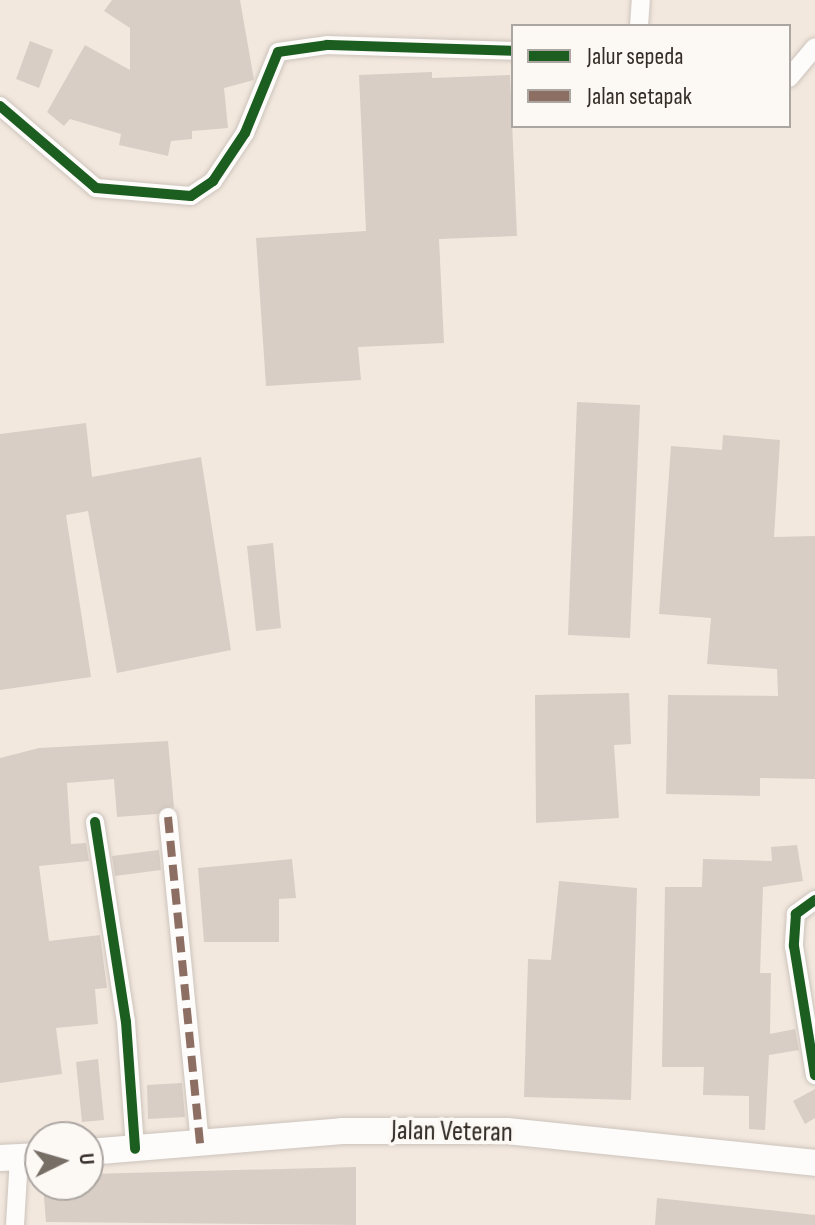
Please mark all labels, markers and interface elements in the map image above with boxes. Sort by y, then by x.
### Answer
legend [511,24,791,128]
text: Jalur sepeda [587,42,683,71]
text: Jalan setapak [587,82,692,111]
street label: Jalan Veteran [391,1114,513,1150]
north arrow [24,1121,104,1201]
text: U [72,1152,100,1166]

